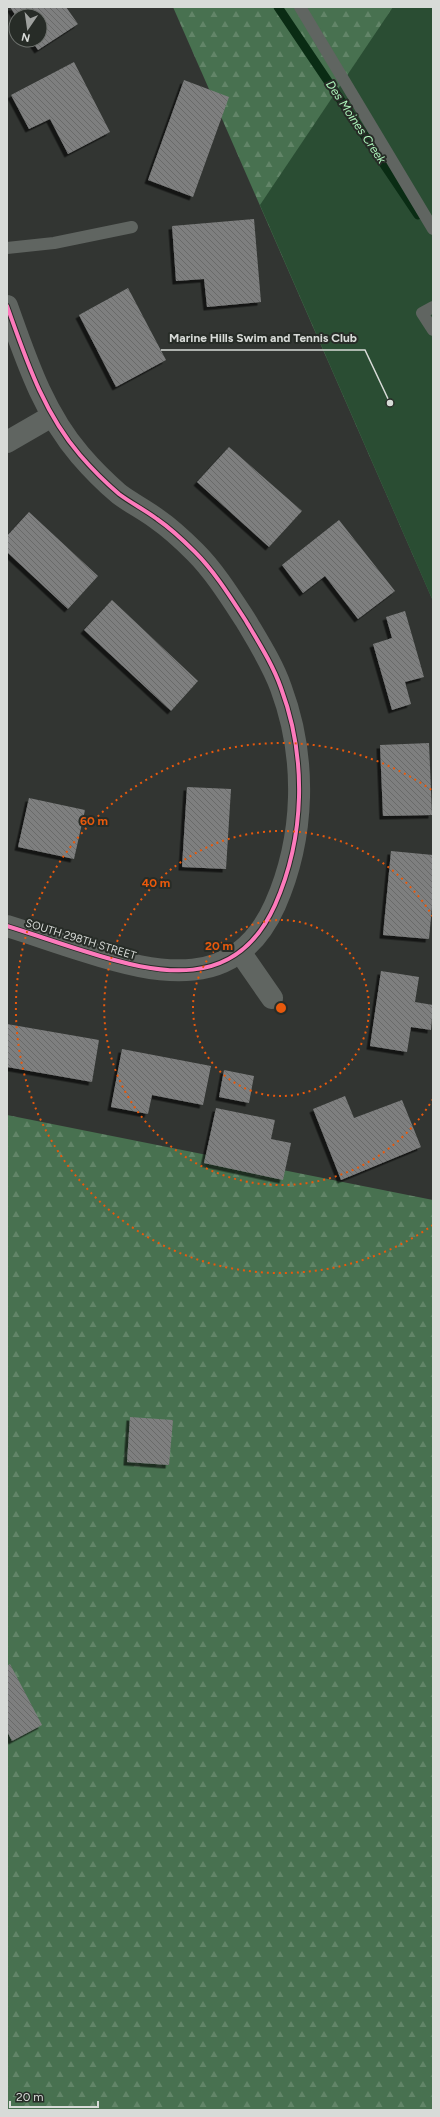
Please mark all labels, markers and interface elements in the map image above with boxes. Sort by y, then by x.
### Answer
north arrow [8,8,48,48]
text: N [20,30,31,45]
water label: Des Moines Creek [323,78,390,167]
callout: Marine Hills Swim and Tennis Club [161,326,365,350]
text: Marine Hills Swim and Tennis Club [169,331,357,345]
text: 60 m [80,814,108,828]
text: 40 m [142,876,170,890]
street label: SOUTH 298TH STREET [24,916,138,963]
text: 20 m [205,939,233,953]
centre of rings [274,1001,288,1015]
scale bar [10,2083,98,2109]
text: 20 m [16,2090,44,2104]

